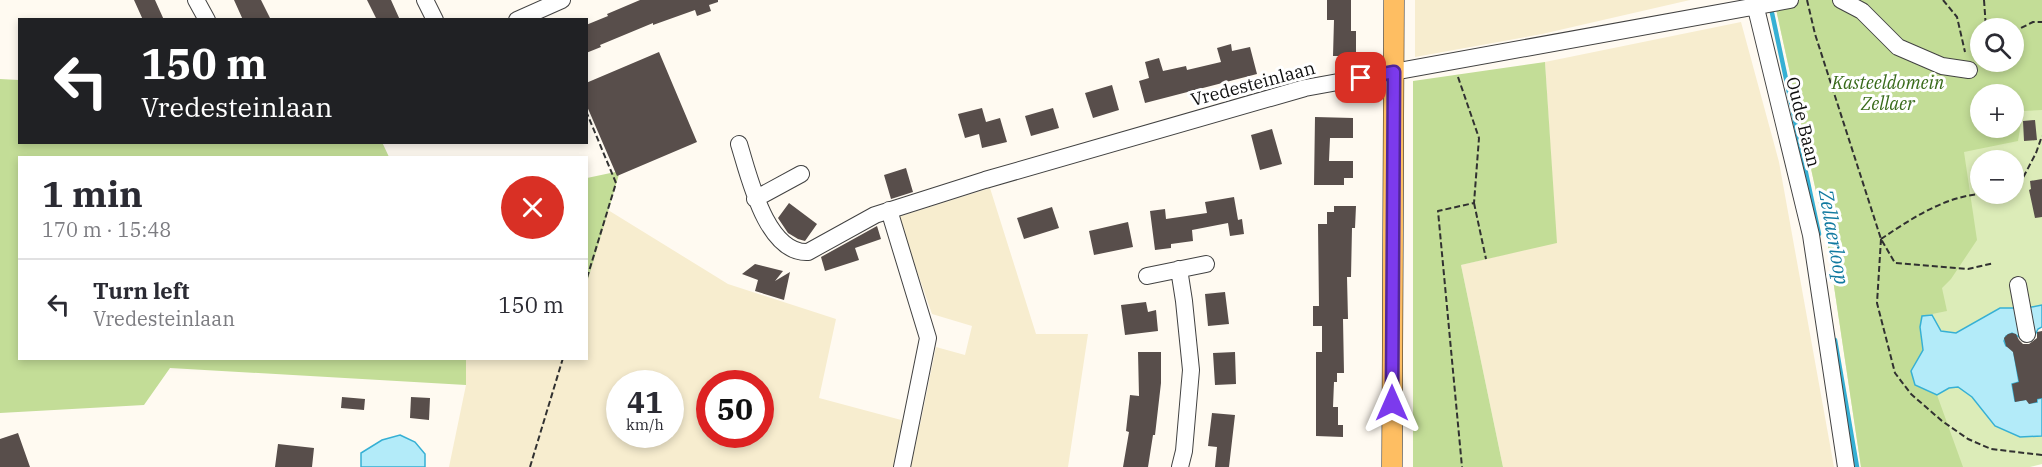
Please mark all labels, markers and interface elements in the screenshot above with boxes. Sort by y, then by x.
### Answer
map controls [1970,18,2024,204]
button: search [1970,18,2024,72]
text: 150 m [141,36,267,91]
icon: left [42,42,120,120]
pin [1335,52,1386,103]
street label: Vredesteinlaan [1188,56,1318,111]
icon: arrive [1344,61,1377,94]
park label: Kasteeldomein Zellaer [1831,71,1945,115]
street label: Oude Baan [1781,74,1826,169]
button: + [1970,84,2024,138]
text: Vredesteinlaan [141,89,333,124]
button: − [1970,150,2024,204]
text: 1 min [42,170,143,217]
button: close [501,176,564,239]
water label: Zellaerloop [1813,186,1856,287]
text: 170 m · 15:48 [42,216,171,243]
text: Turn left [93,276,189,305]
icon: left [42,288,75,321]
text: 150 m [498,290,564,319]
text: Vredesteinlaan [93,305,235,332]
speed limit sign: 50 [696,370,774,448]
position arrow [1360,371,1424,435]
text: 41 [627,382,663,421]
text: km/h [626,415,664,434]

